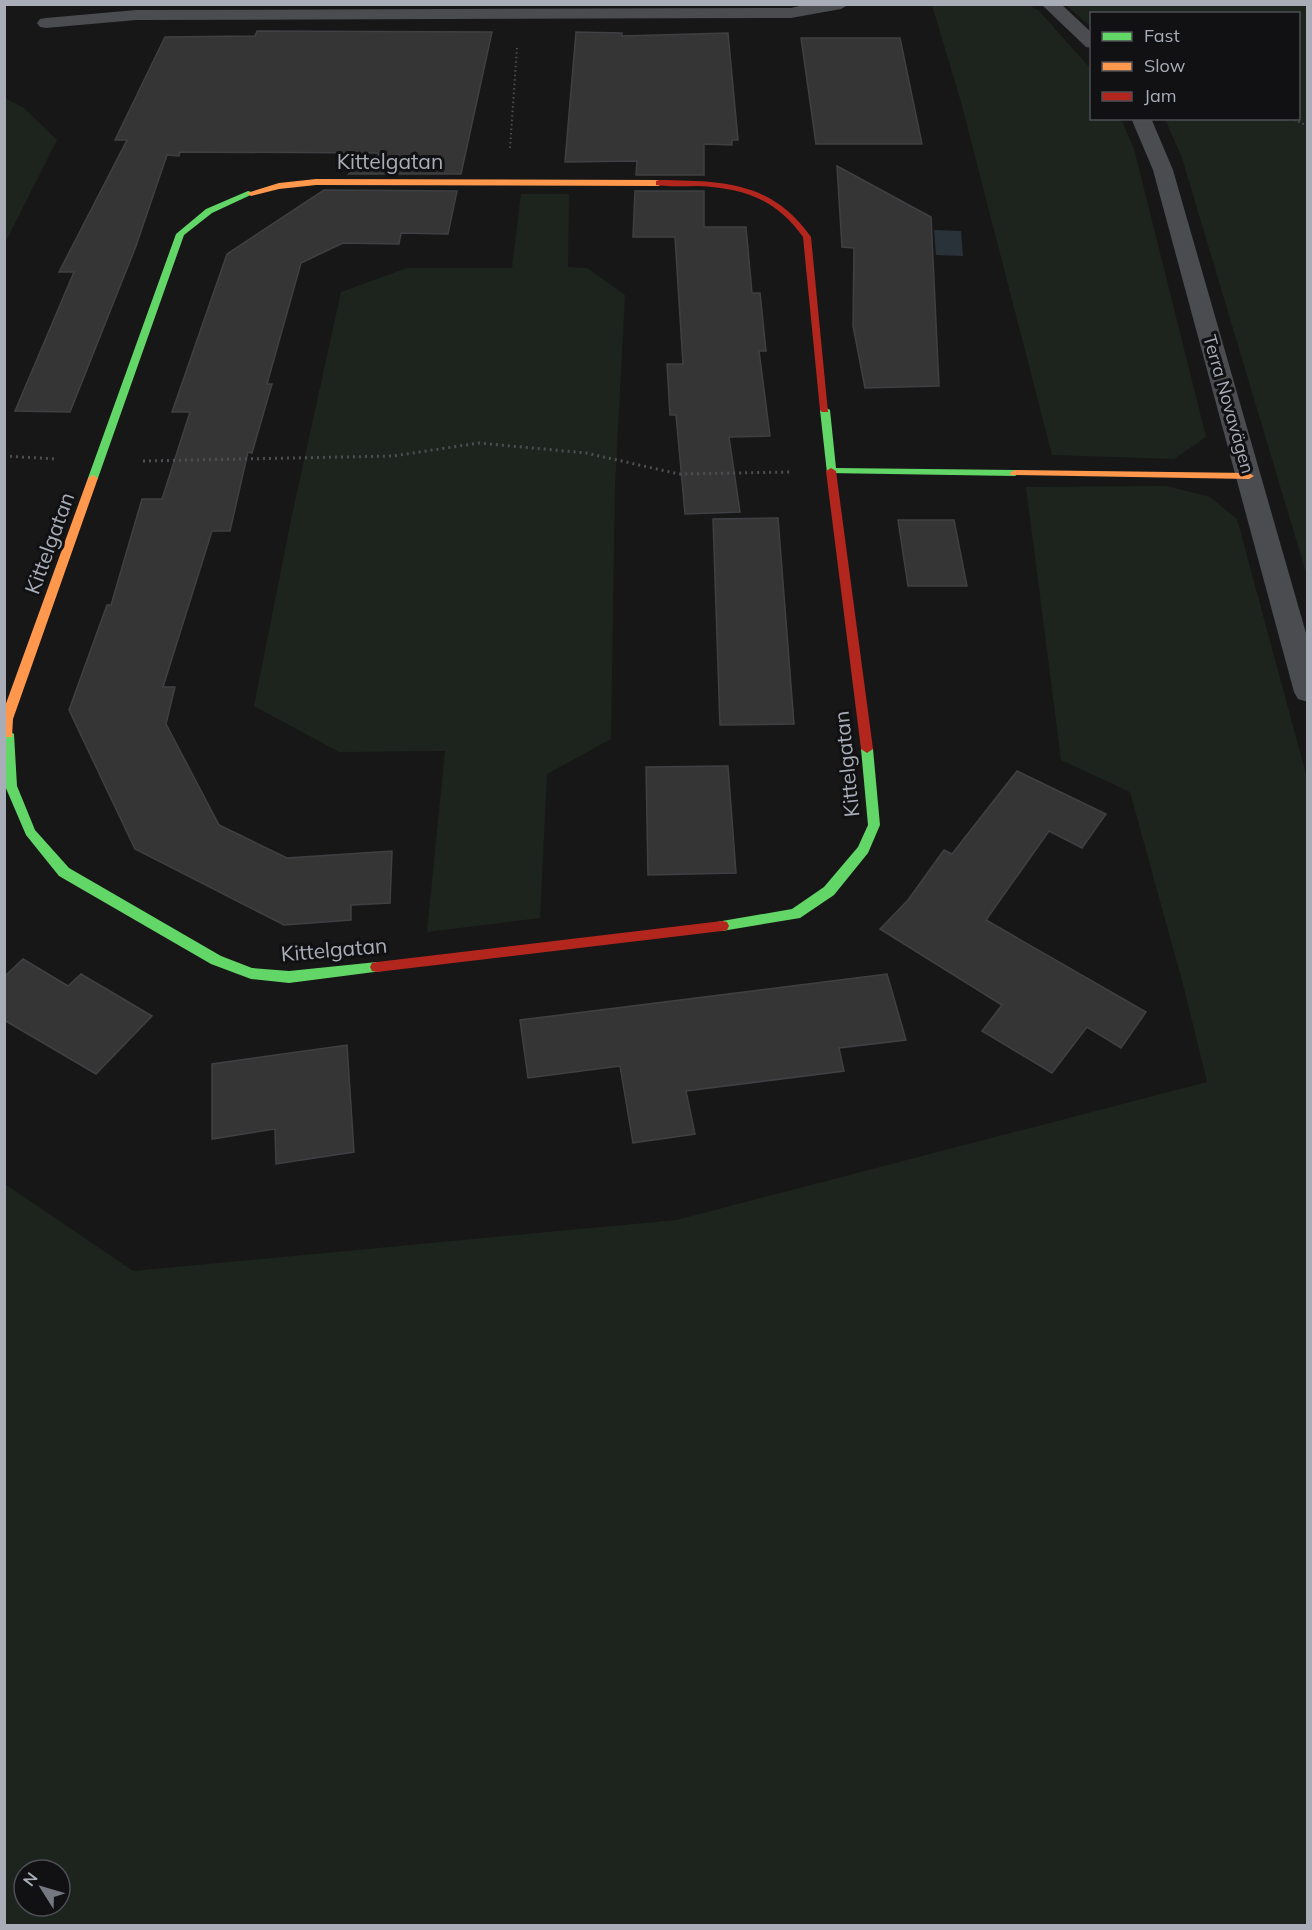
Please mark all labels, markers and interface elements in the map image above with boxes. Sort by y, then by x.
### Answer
legend [1090,12,1300,120]
text: Fast [1144,24,1180,47]
text: Slow [1144,54,1186,77]
text: Jam [1144,84,1177,107]
street label: Kittelgatan [337,148,443,174]
street label: Terra Novavägen [1198,332,1260,476]
street label: Kittelgatan [19,488,79,598]
street label: Kittelgatan [828,710,864,818]
street label: Kittelgatan [280,931,388,967]
north arrow [12,1858,72,1918]
text: N [18,1868,42,1890]

